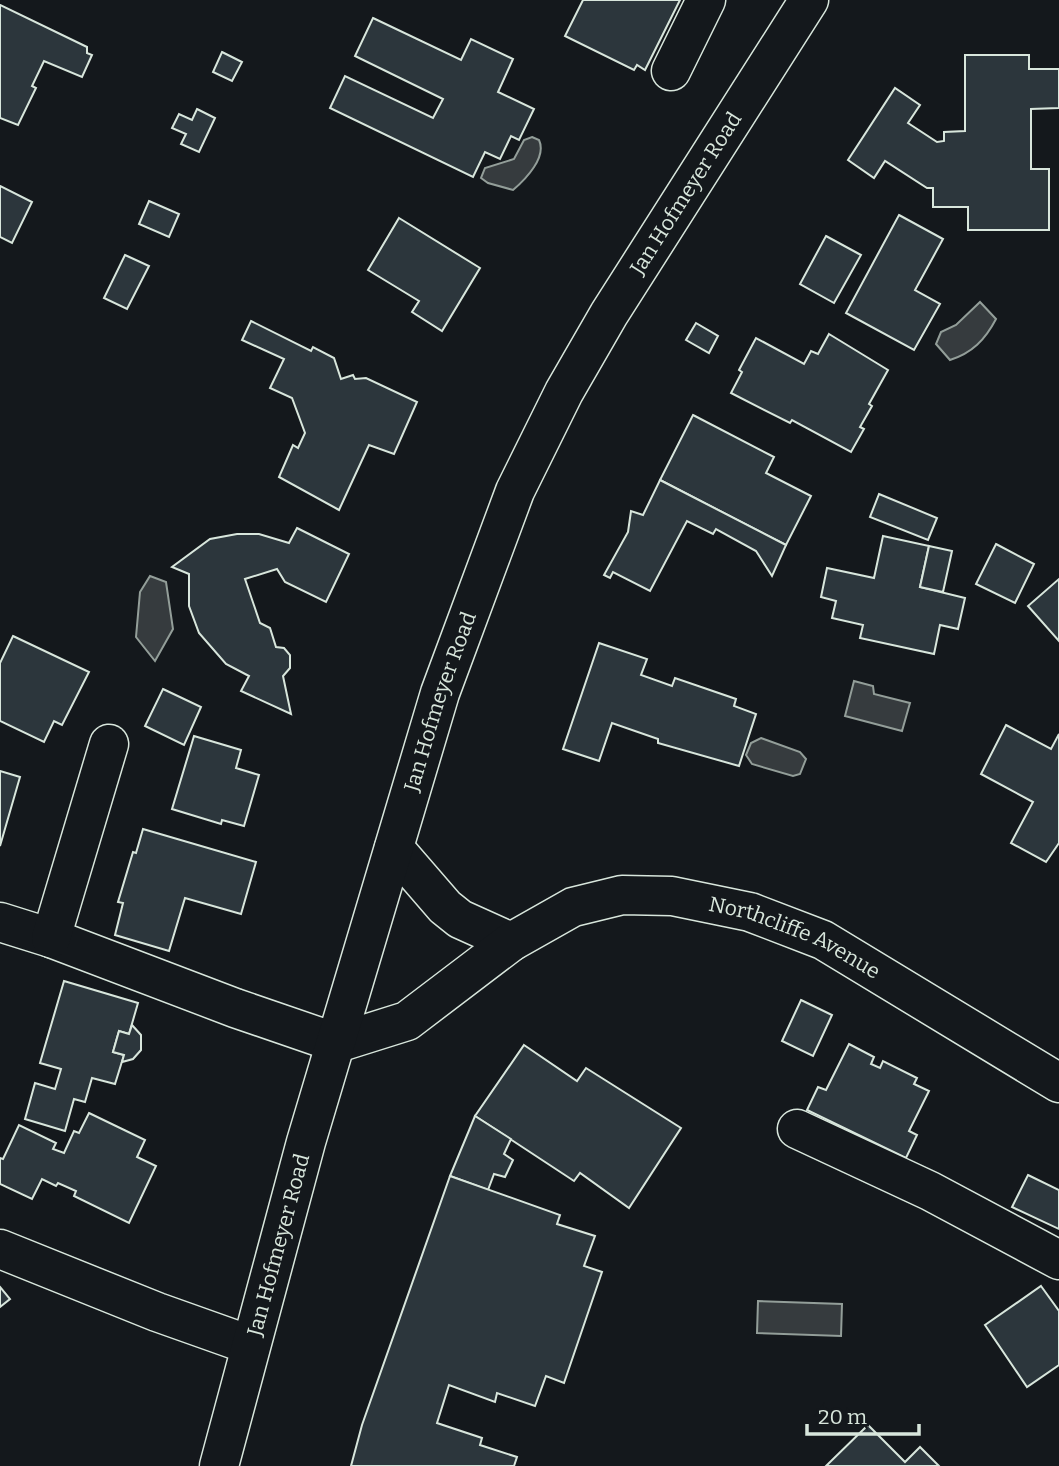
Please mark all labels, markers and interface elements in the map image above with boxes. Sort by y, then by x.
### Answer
street label: Jan Hofmeyer Road [624,107,747,280]
street label: Jan Hofmeyer Road [398,608,482,795]
street label: Northcliffe Avenue [707,891,885,985]
street label: Jan Hofmeyer Road [241,1151,315,1340]
scale bar [807,1392,919,1436]
text: 20 m [818,1404,867,1430]

